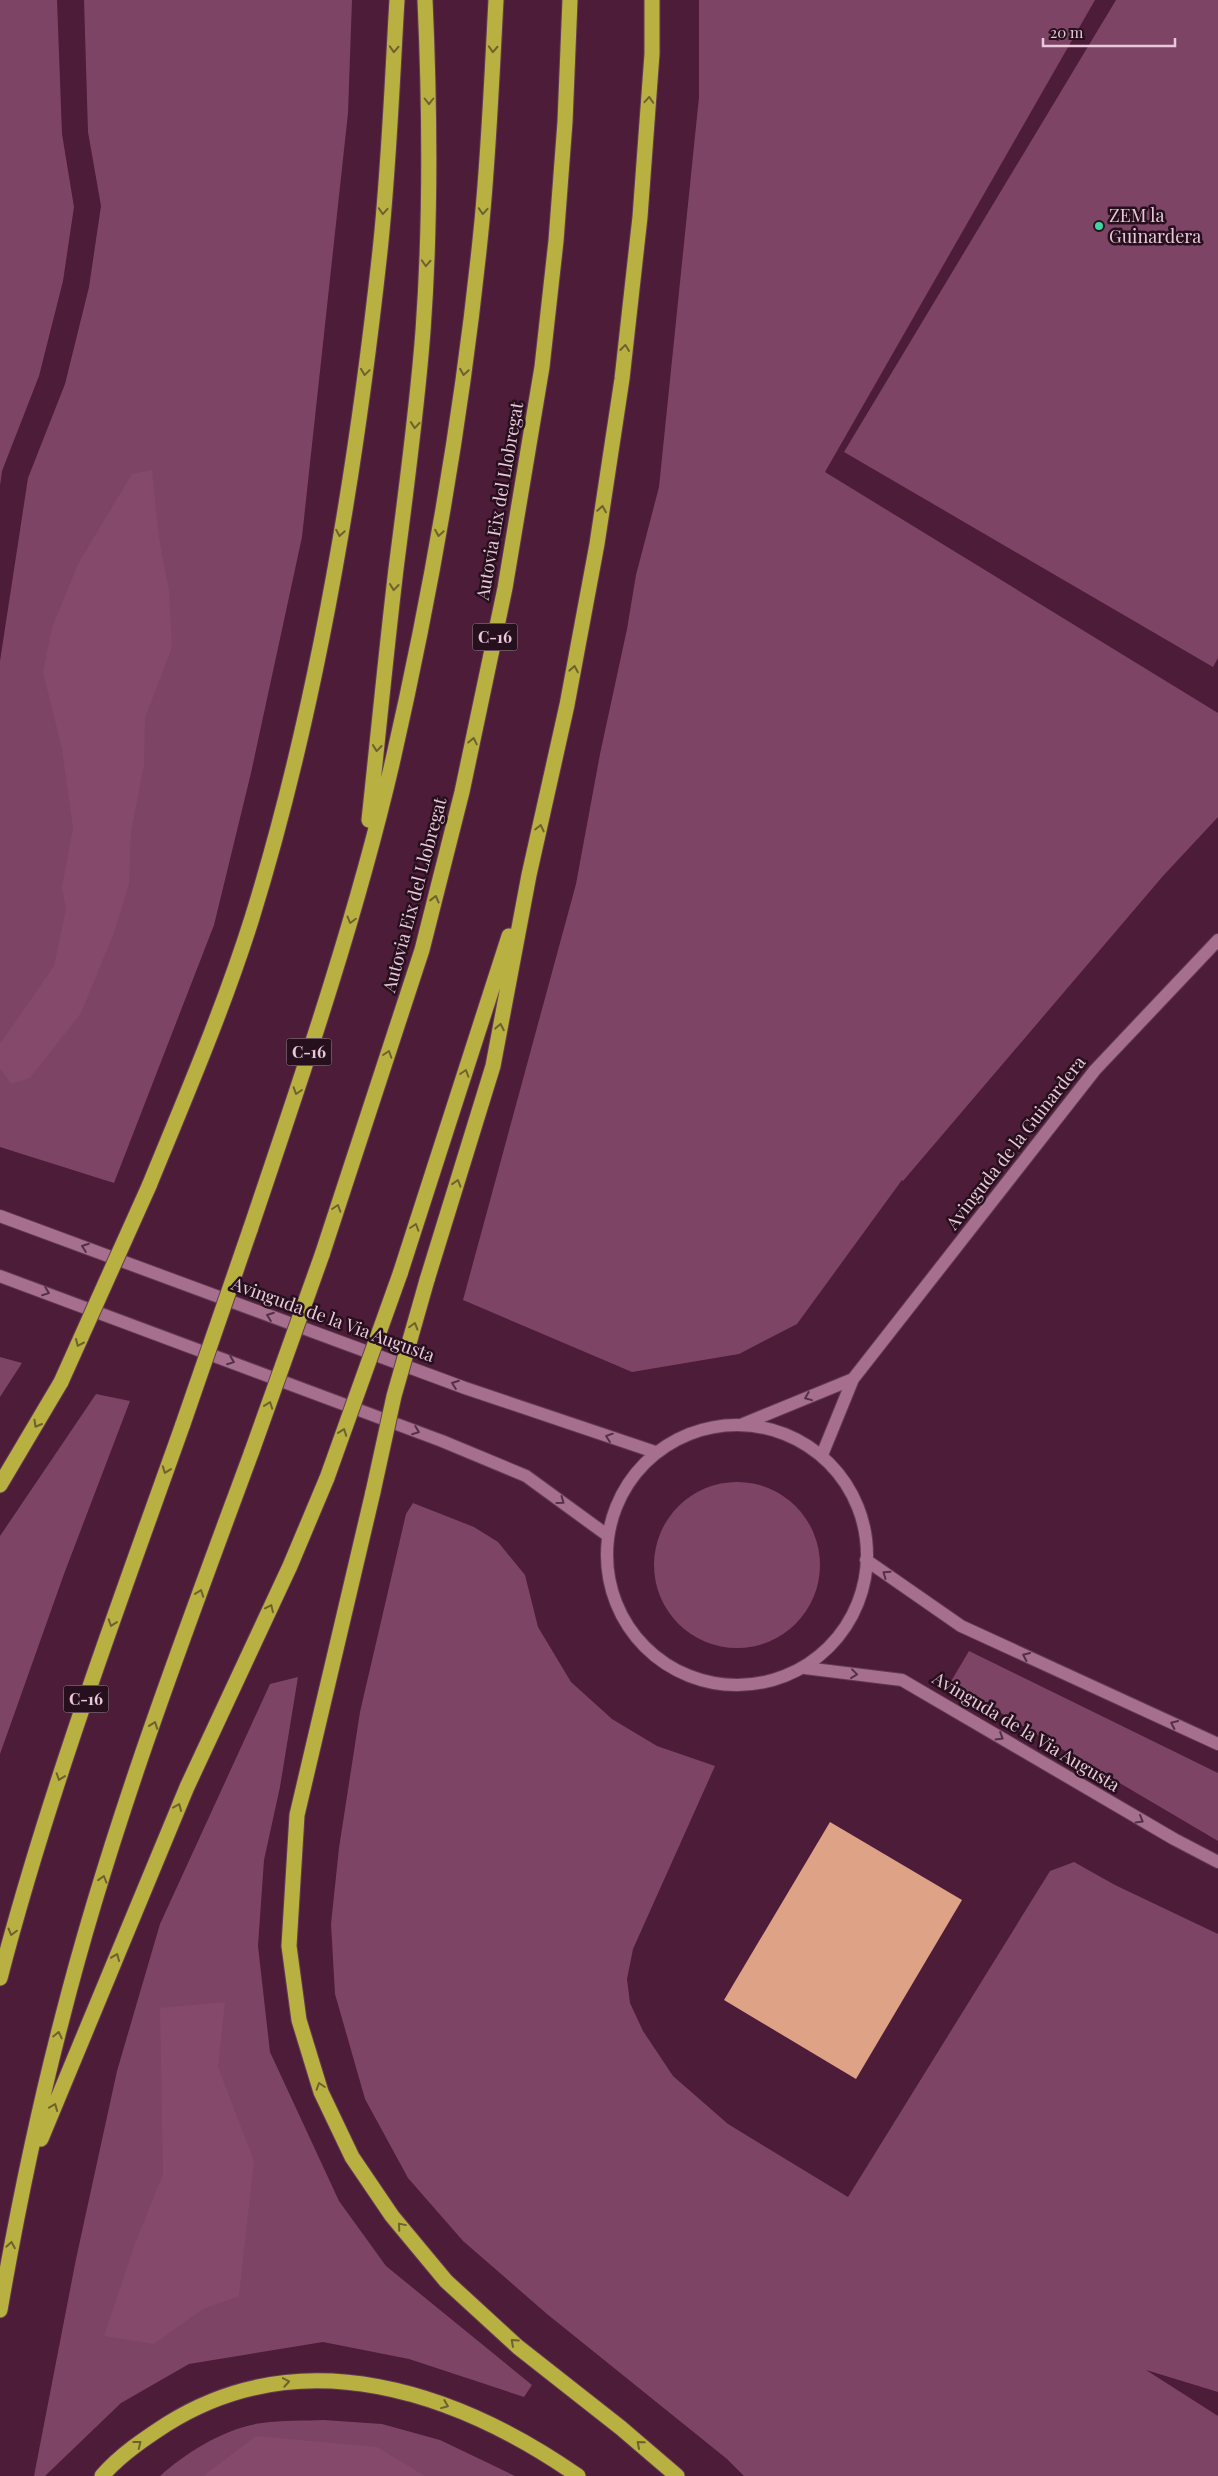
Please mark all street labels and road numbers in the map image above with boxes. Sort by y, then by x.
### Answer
street label: Autovia Eix del Llobregat [470,399,528,603]
road number: C-16 [472,624,518,650]
street label: Autovia Eix del Llobregat [376,794,452,996]
road number: C-16 [286,1038,332,1066]
street label: Avinguda de la Guinardera [939,1051,1091,1235]
street label: Avinguda de la Via Augusta [228,1271,438,1367]
street label: Avinguda de la Via Augusta [928,1665,1125,1797]
road number: C-16 [64,1686,108,1712]

